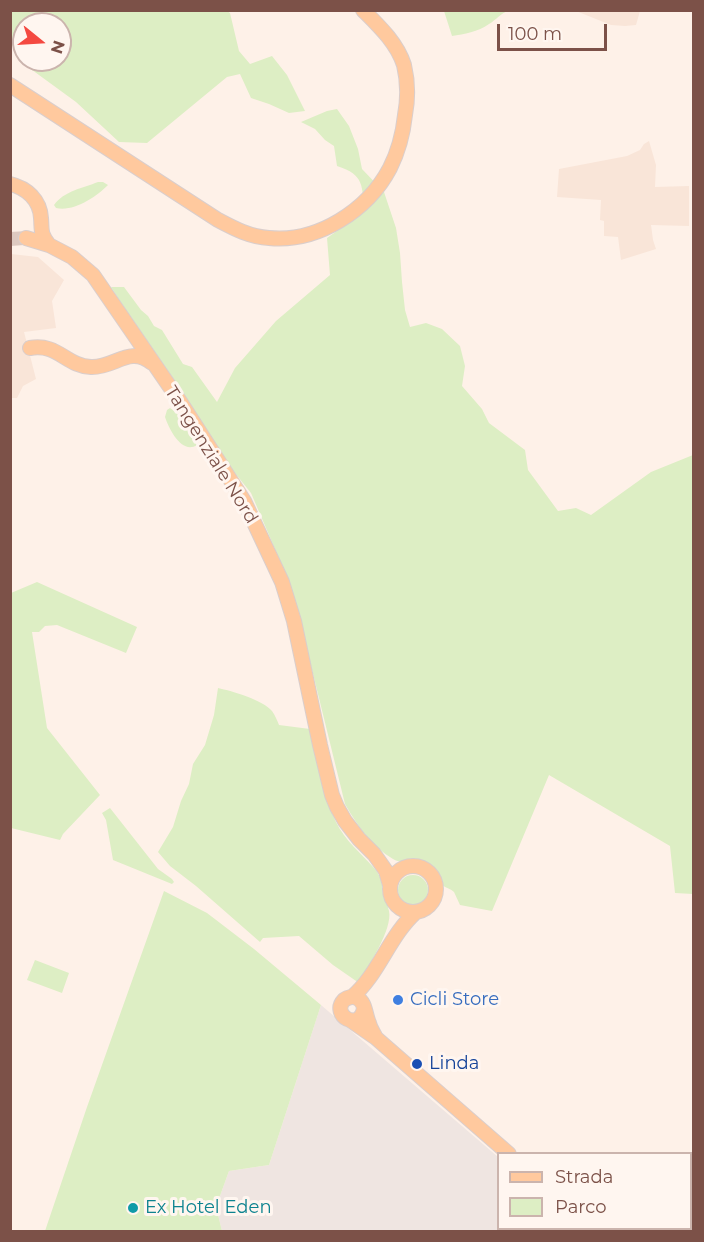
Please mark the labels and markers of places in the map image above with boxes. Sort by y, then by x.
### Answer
place label: Cicli Store [410,989,499,1011]
marker: Cicli Store [391,993,405,1007]
place label: Linda [429,1053,479,1075]
marker: Linda [410,1057,424,1071]
place label: Ex Hotel Eden [145,1197,272,1219]
marker: Ex Hotel Eden [126,1201,140,1215]

